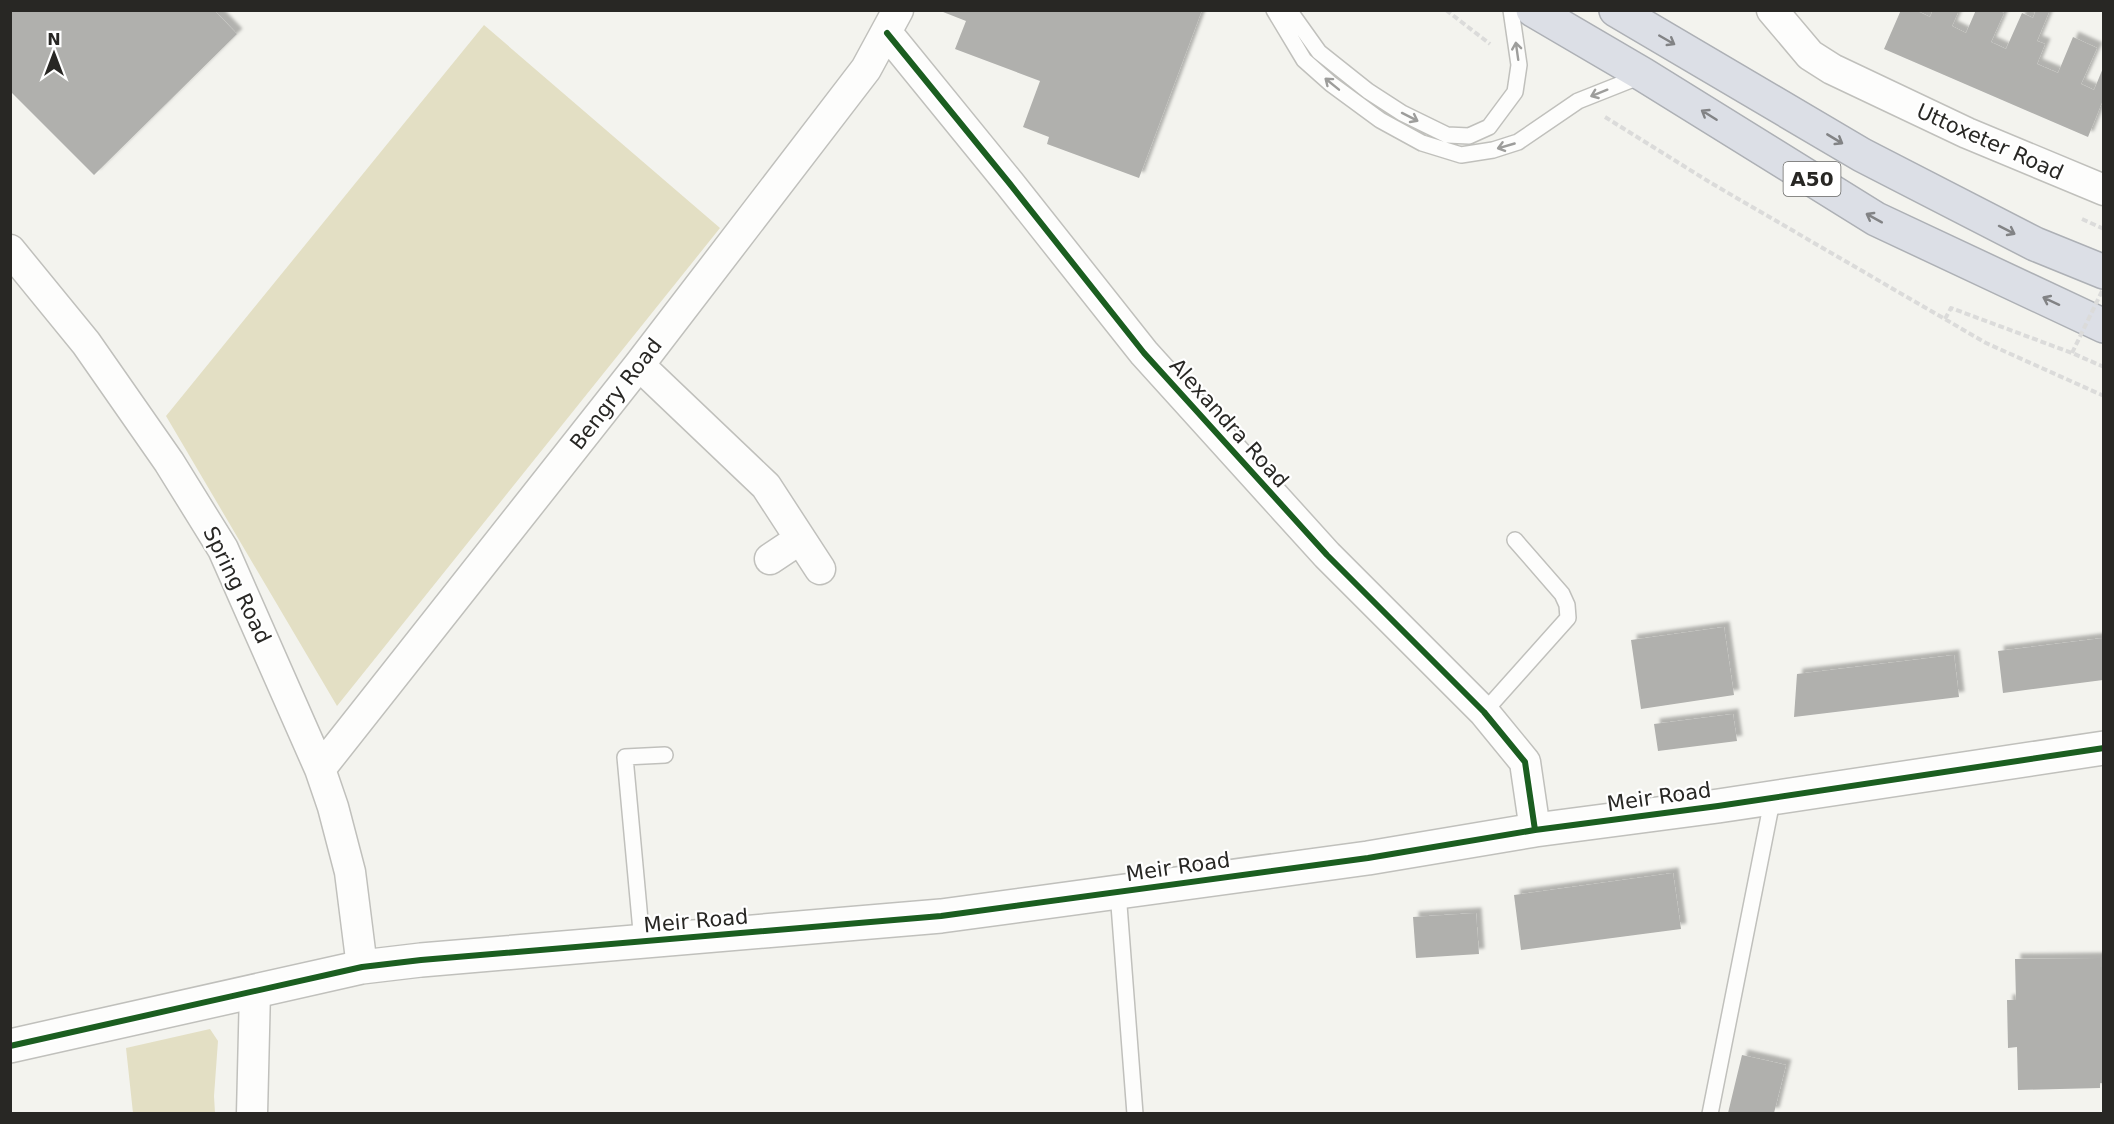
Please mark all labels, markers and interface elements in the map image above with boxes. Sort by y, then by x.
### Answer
north arrow [24,24,84,84]
text: N [47,30,61,49]
one-way arrow [1657,35,1675,46]
one-way arrow [1511,42,1522,62]
one-way arrow [1324,78,1340,91]
one-way arrow [1590,88,1608,99]
street label: Uttoxeter Road [1913,99,2067,185]
one-way arrow [1701,108,1718,120]
one-way arrow [1401,111,1418,123]
one-way arrow [1826,133,1843,145]
one-way arrow [1497,141,1516,152]
road number: A50 [1784,162,1840,196]
one-way arrow [1866,211,1883,223]
one-way arrow [1998,224,2015,236]
one-way arrow [2042,295,2060,307]
street label: Bengry Road [565,334,667,454]
street label: Alexandra Road [1165,353,1293,493]
street label: Spring Road [198,523,276,647]
street label: Meir Road [1605,778,1713,816]
street label: Meir Road [1124,848,1232,886]
street label: Meir Road [643,904,749,938]

